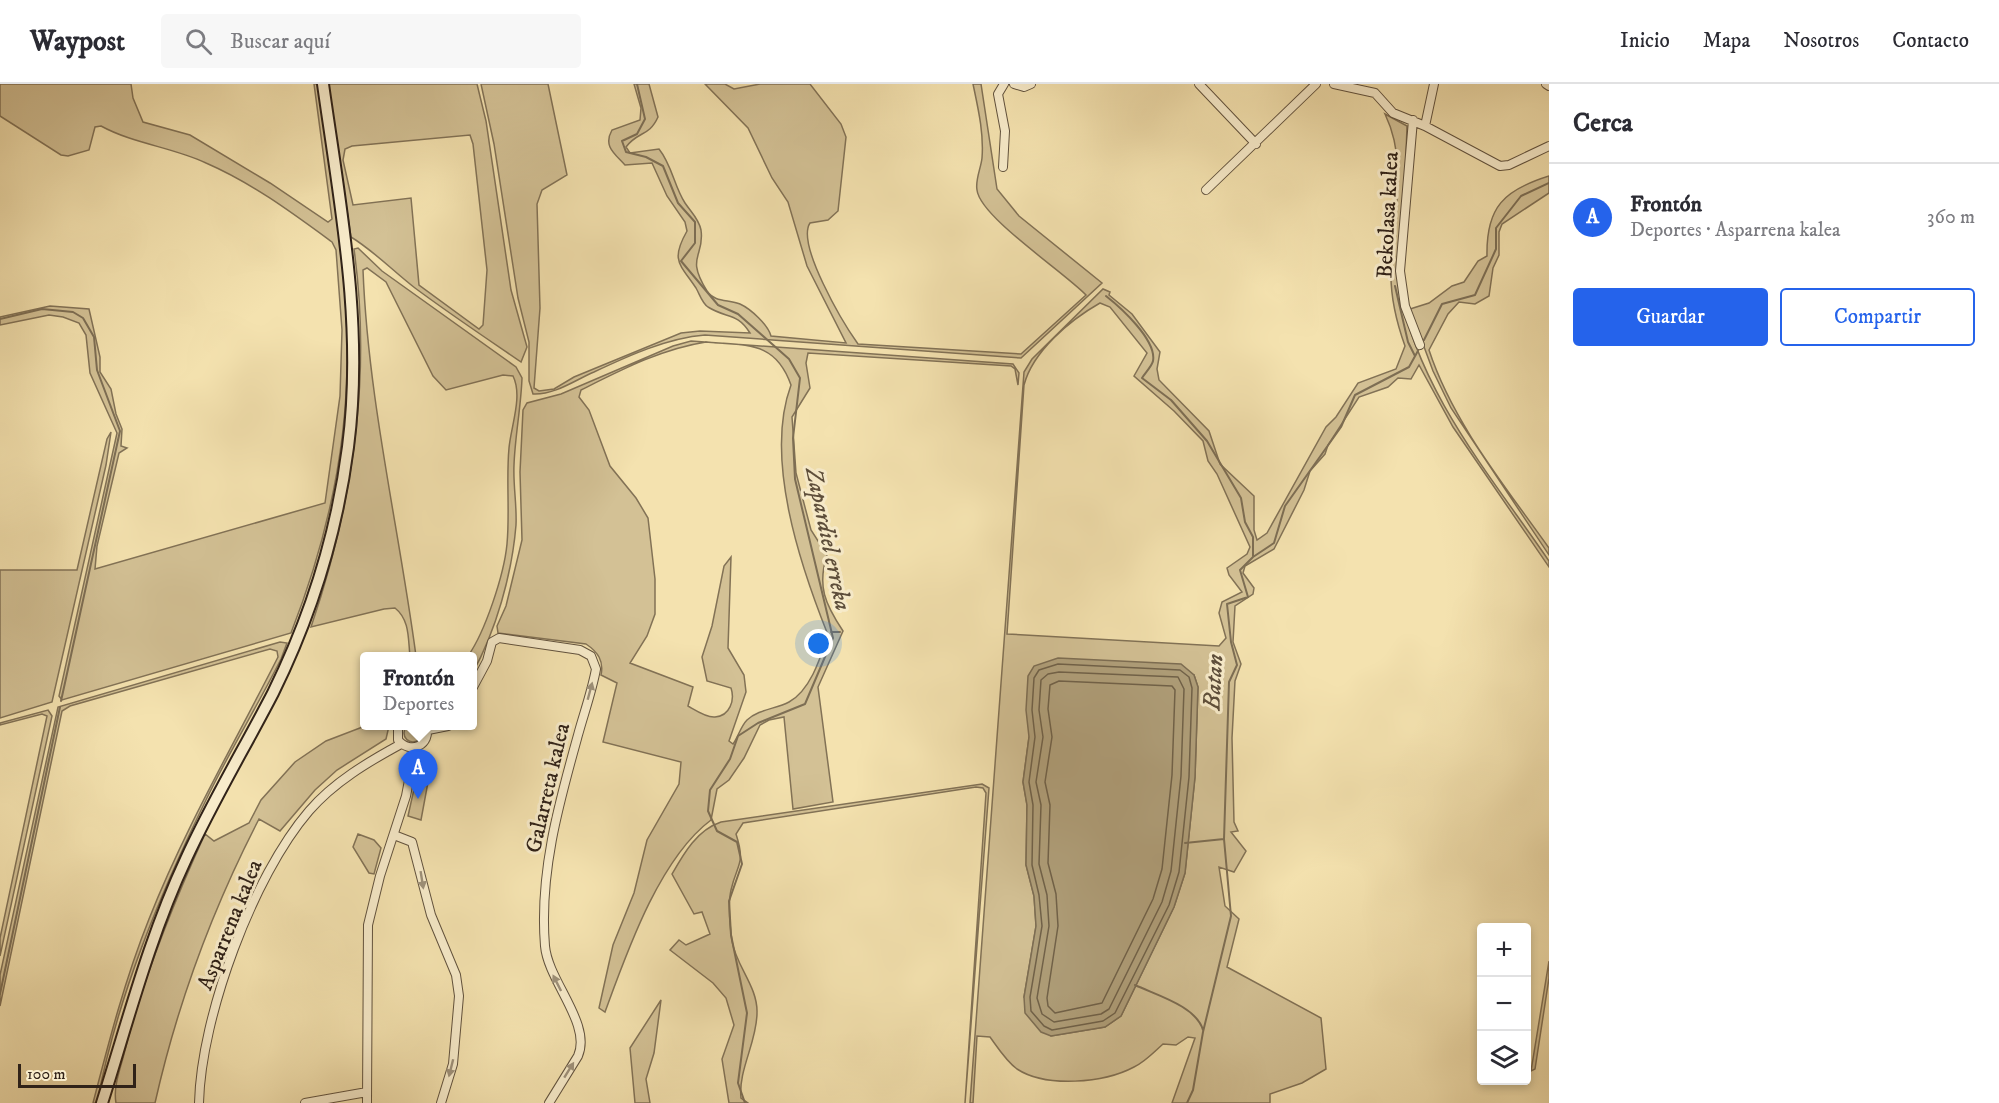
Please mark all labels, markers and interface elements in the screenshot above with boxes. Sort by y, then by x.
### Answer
search box [161,14,581,68]
text: Waypost [30,24,125,59]
icon: search [182,25,215,58]
text: Buscar aquí [230,28,330,55]
text: Inicio [1620,28,1670,54]
text: Mapa [1703,28,1750,54]
text: Nosotros [1783,28,1859,54]
text: Contacto [1892,28,1969,54]
text: Cerca [1573,107,1633,140]
street label: Bekolasa kalea [1371,150,1405,279]
text: Frontón [1630,191,1702,218]
text: A [1586,205,1599,230]
text: 360 m [1927,205,1975,230]
text: Deportes · Asparrena kalea [1630,218,1841,243]
button: Guardar [1573,288,1768,346]
button: Compartir [1780,288,1975,346]
water label: Zapardiel erreka [798,464,858,613]
your location [804,629,833,658]
popup [360,652,477,730]
water label: Batan [1197,653,1231,712]
text: Frontón [383,665,454,692]
one-way arrow [586,682,596,700]
text: Deportes [383,692,454,717]
street label: Galarreta kalea [520,720,576,856]
pin: A [398,750,438,799]
street label: Asparrena kalea [192,855,269,994]
one-way arrow [417,871,426,890]
map controls [1477,923,1531,1085]
button: + [1477,923,1531,977]
one-way arrow [552,974,562,992]
button: − [1477,977,1531,1031]
button: layers [1477,1031,1531,1085]
one-way arrow [446,1059,456,1077]
scale bar [18,1061,136,1088]
one-way arrow [563,1062,574,1079]
text: 100 m [27,1064,66,1084]

